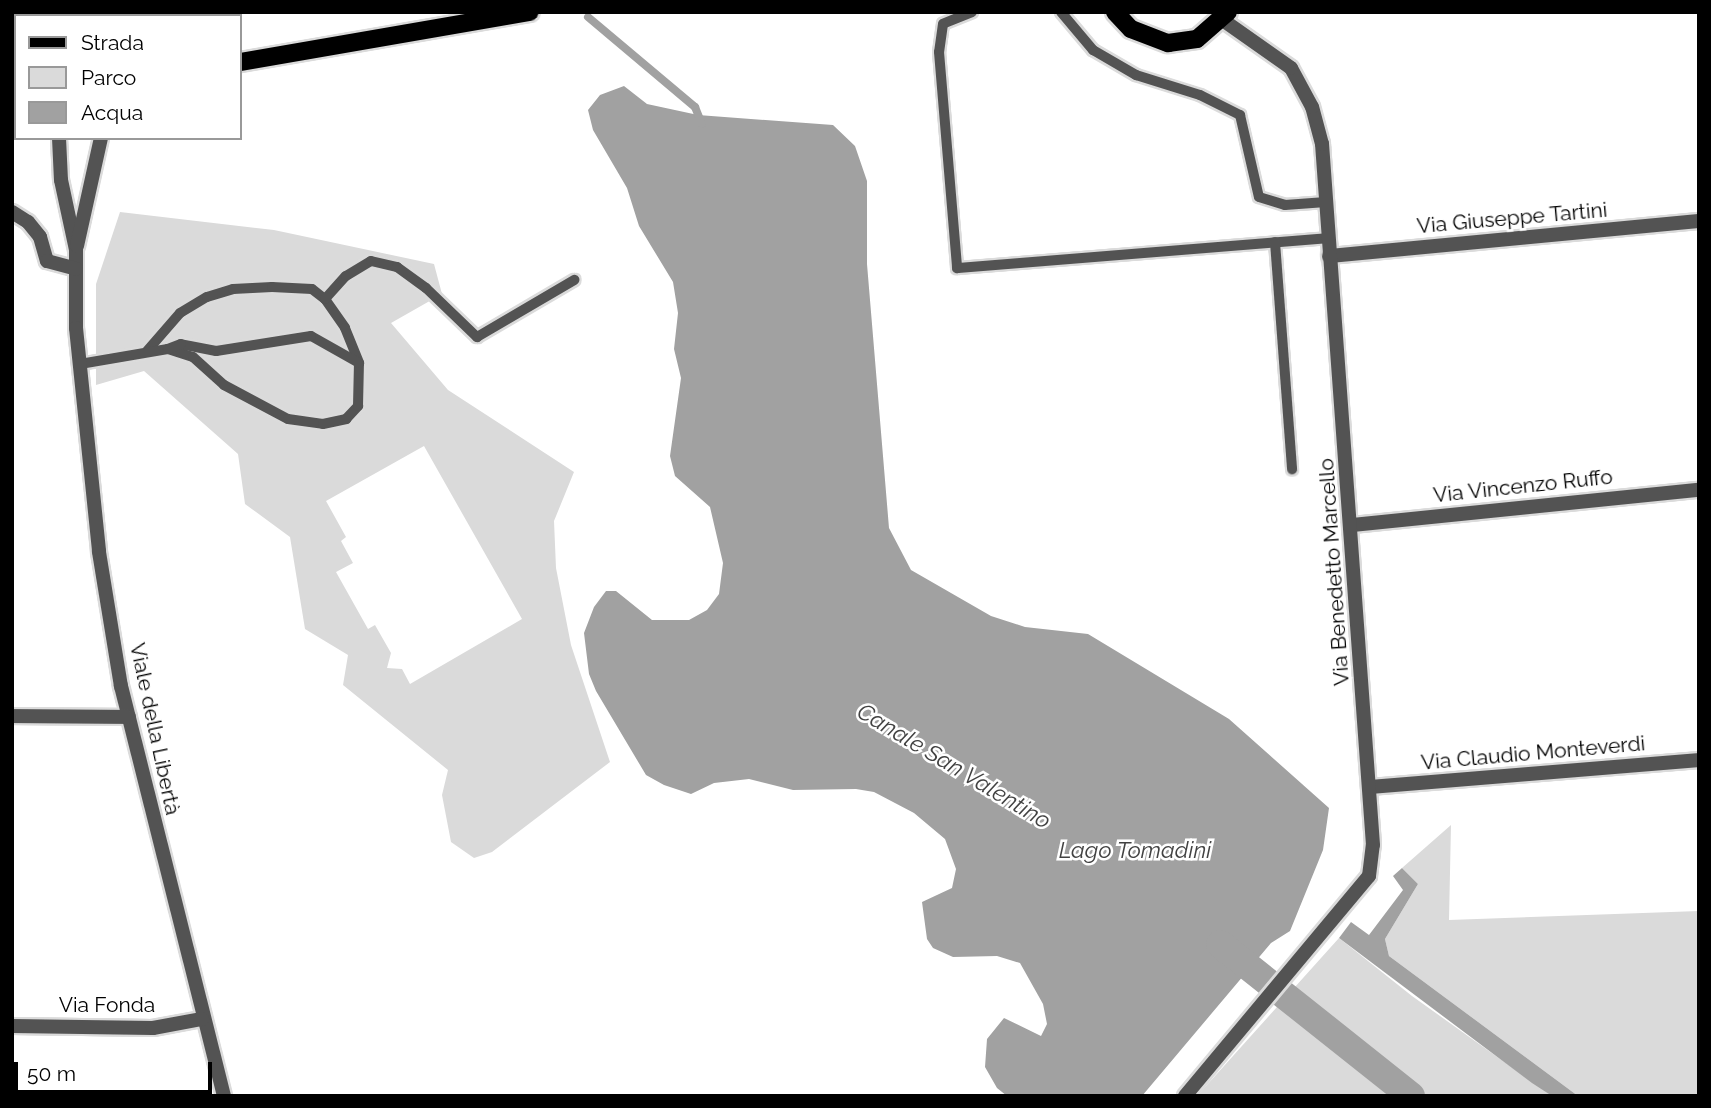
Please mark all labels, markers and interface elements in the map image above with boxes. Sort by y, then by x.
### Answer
legend [14,14,242,140]
text: Strada [81,30,144,55]
text: Parco [81,65,136,90]
text: Acqua [81,100,143,125]
street label: Via Giuseppe Tartini [1415,197,1609,239]
street label: Via Benedetto Marcello [1313,457,1355,687]
street label: Via Vincenzo Ruffo [1432,464,1614,508]
street label: Viale della Libertà [124,641,186,817]
water label: Canale San Valentino [852,697,1056,835]
street label: Via Claudio Monteverdi [1420,731,1646,775]
water label: Lago Tomadini [1058,836,1212,864]
street label: Via Fonda [59,992,155,1018]
scale bar [18,1048,215,1092]
text: 50 m [27,1061,76,1086]

